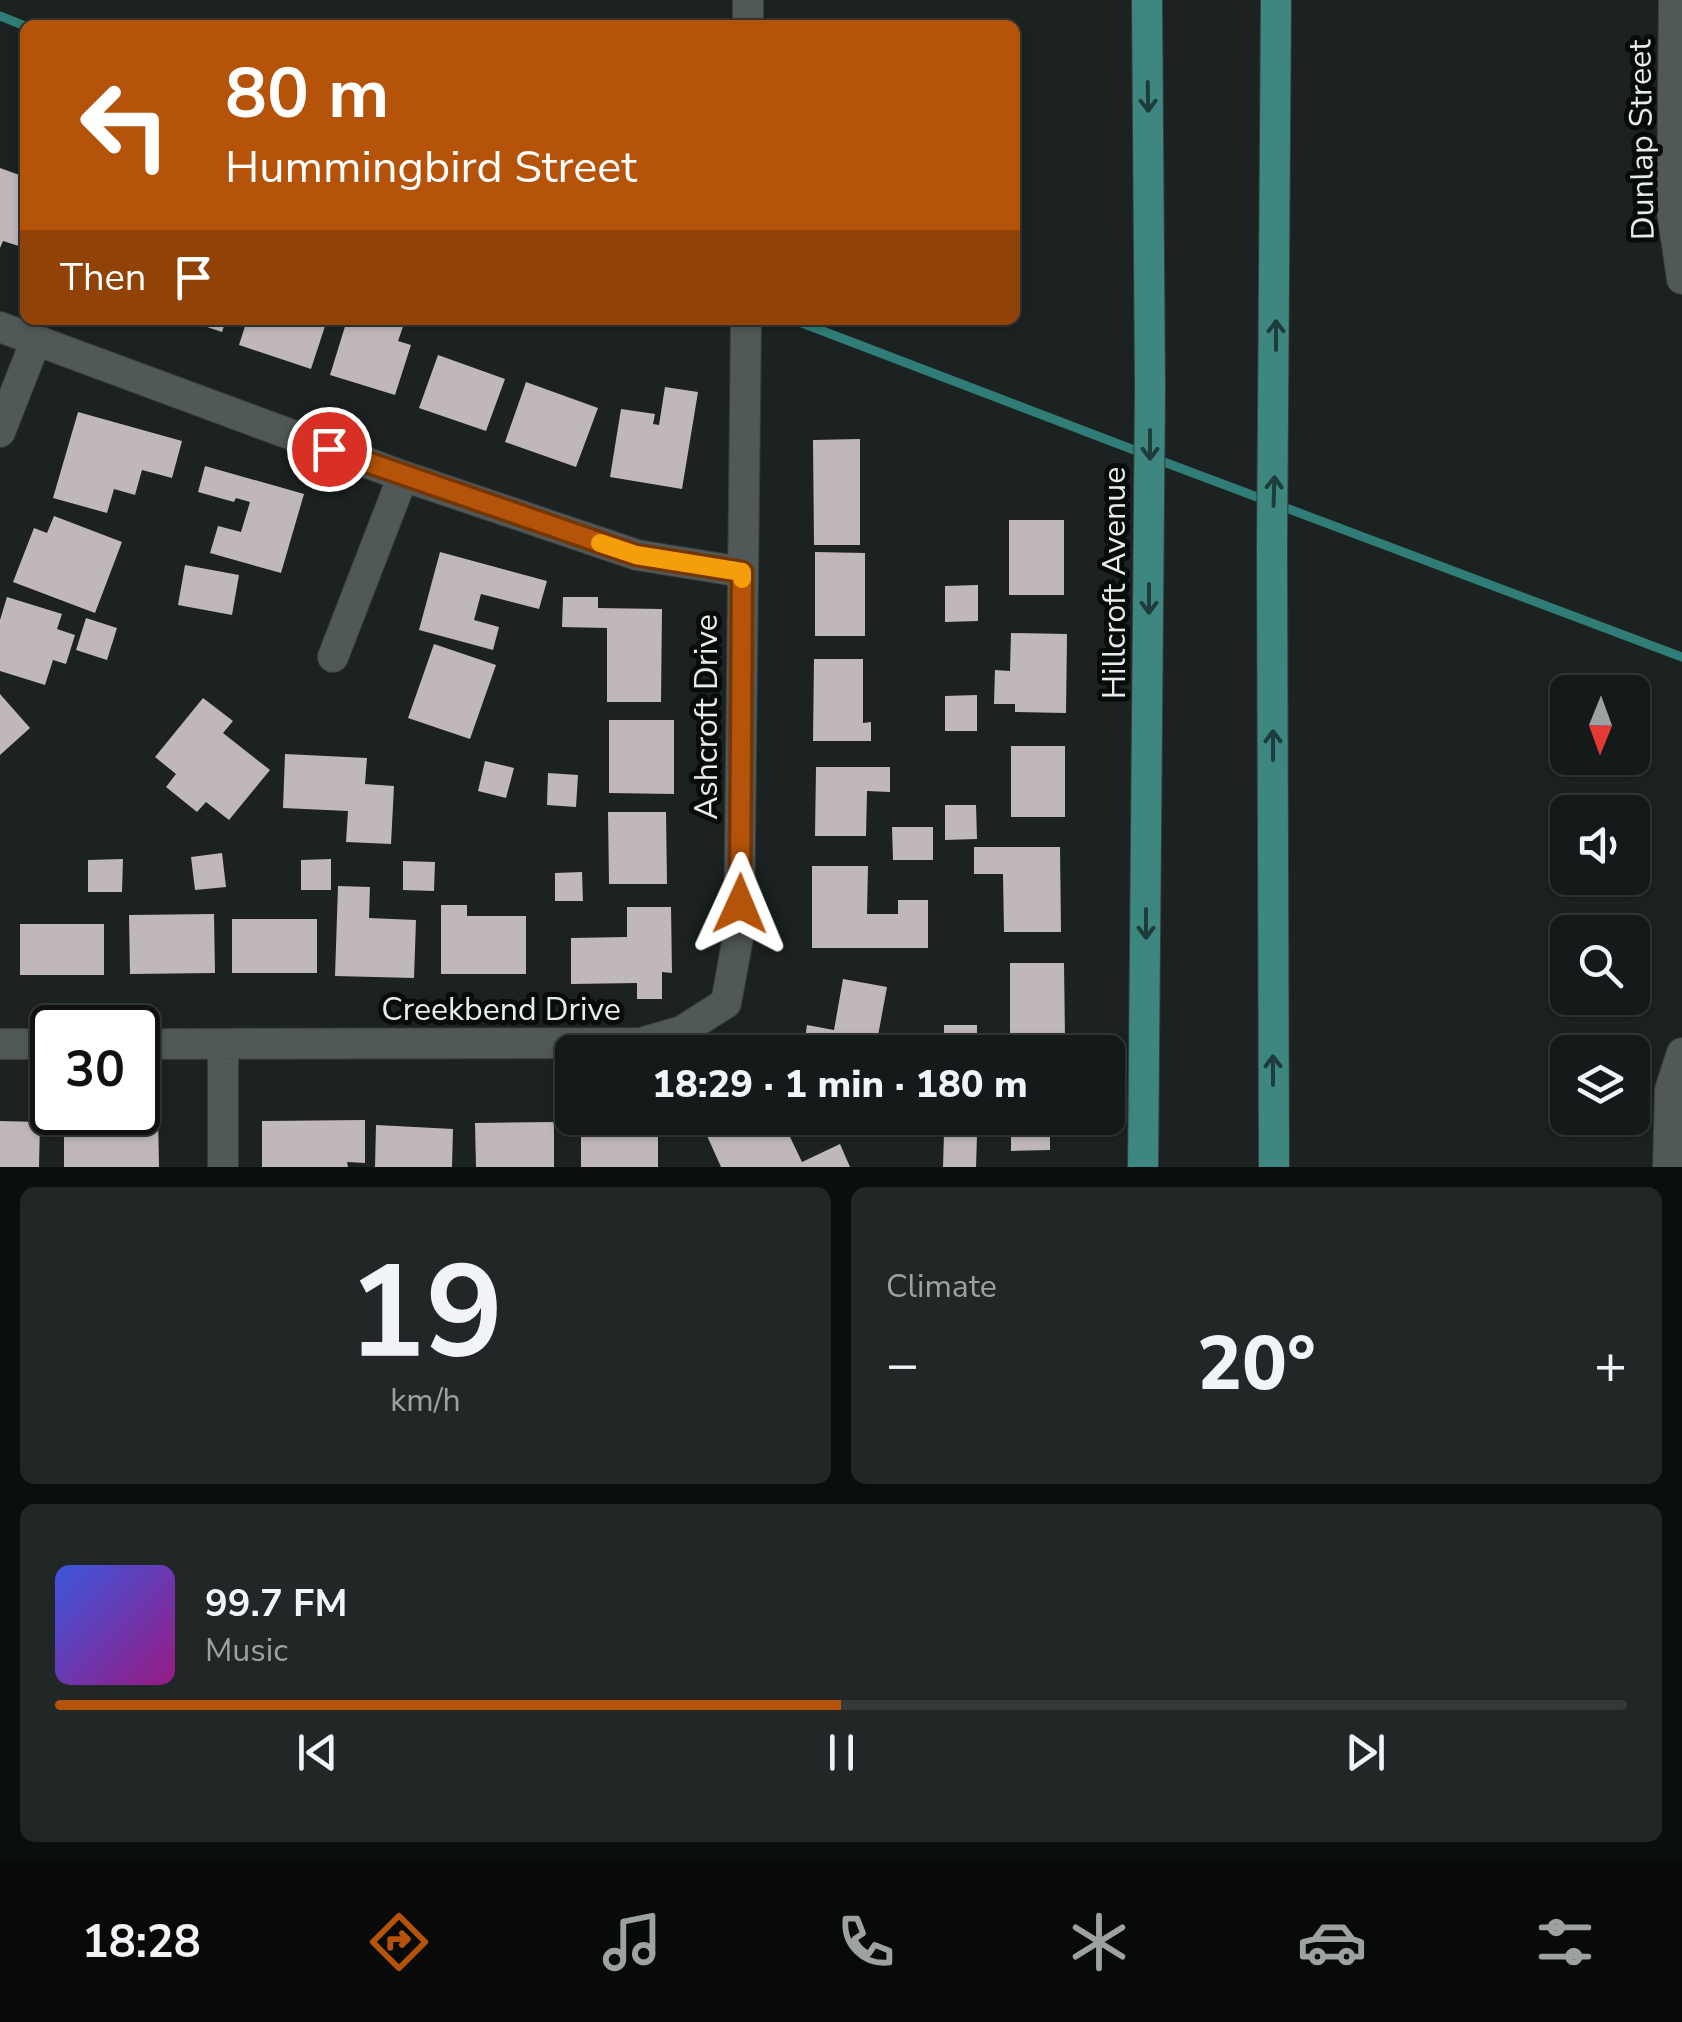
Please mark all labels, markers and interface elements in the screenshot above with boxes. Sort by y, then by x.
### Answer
street label: Dunlap Street [1618,39,1665,241]
text: 80 m [225,46,389,142]
icon: left [60,60,190,190]
one-way arrow [1138,81,1157,113]
text: Hummingbird Street [225,137,637,198]
icon: arrive [166,250,221,305]
text: Then [60,252,146,303]
one-way arrow [1266,320,1286,352]
pin [287,407,372,492]
icon: arrive [302,422,357,477]
one-way arrow [1140,428,1160,460]
street label: Hillcroft Avenue [1093,467,1136,699]
one-way arrow [1264,476,1283,508]
one-way arrow [1140,582,1158,614]
street label: Ashcroft Drive [685,614,728,820]
north arrow [1550,675,1650,775]
map controls [1550,675,1650,1135]
one-way arrow [1264,729,1282,762]
button: sound [1550,795,1650,895]
position arrow [688,852,792,956]
one-way arrow [1136,906,1156,939]
button: search [1550,915,1650,1015]
street label: Creekbend Drive [381,988,621,1031]
speed limit sign: 30 [30,1005,160,1135]
button: layers [1550,1035,1650,1135]
one-way arrow [1264,1054,1283,1086]
text: 18:29 · 1 min · 180 m [652,1059,1028,1110]
text: 19 [347,1225,504,1402]
text: Climate [886,1265,997,1308]
text: 20° [1197,1313,1316,1415]
text: − [886,1327,919,1402]
text: + [1594,1327,1627,1402]
text: km/h [390,1379,461,1422]
text: 99.7 FM [205,1578,347,1629]
text: Music [205,1629,288,1672]
icon: previous [290,1725,345,1780]
icon: pause [814,1725,869,1780]
icon: next [1338,1725,1393,1780]
icon: directions [364,1907,434,1977]
icon: music [597,1907,667,1977]
icon: phone [831,1907,901,1977]
icon: climate [1064,1907,1134,1977]
icon: car [1297,1907,1367,1977]
icon: filters [1530,1907,1600,1977]
text: 18:28 [82,1912,201,1973]

